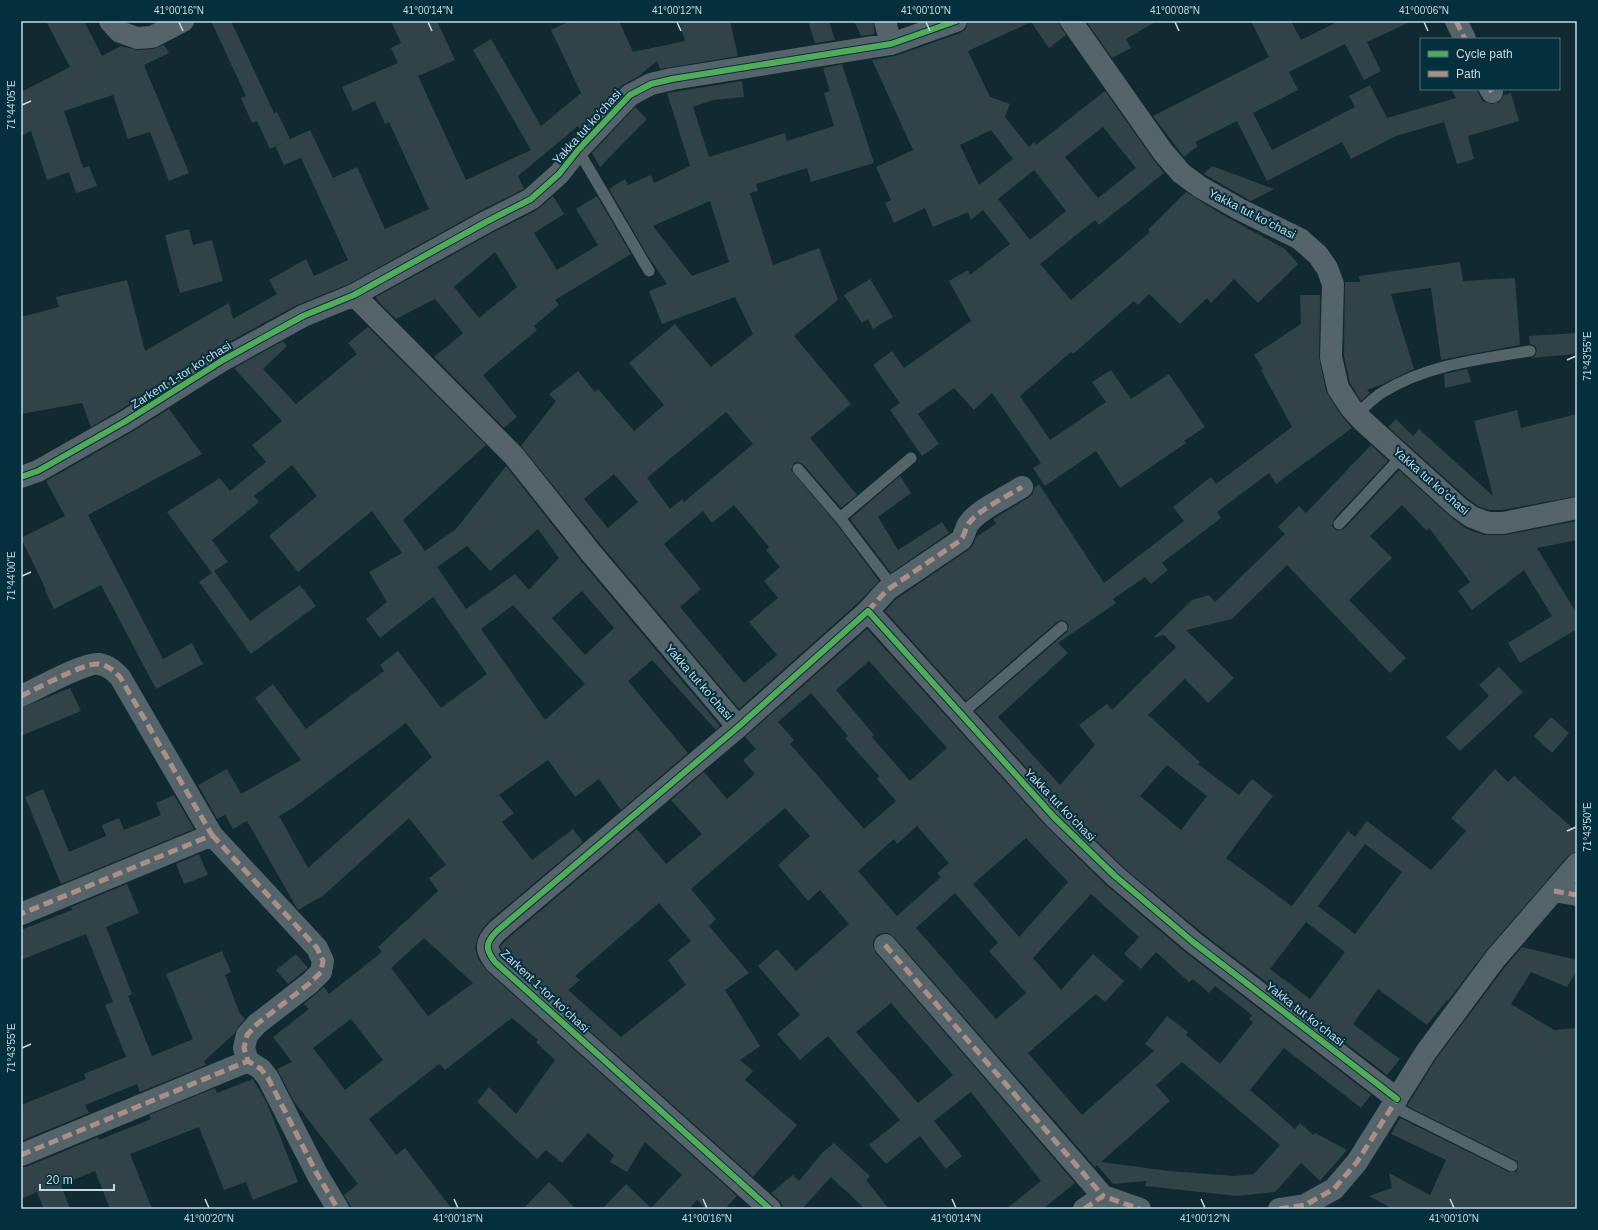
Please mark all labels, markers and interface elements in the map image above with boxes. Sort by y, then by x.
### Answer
text: 41°00'16"N [154,5,204,16]
text: 41°00'14"N [403,5,453,16]
text: 41°00'12"N [652,5,702,16]
text: 41°00'10"N [901,5,951,16]
text: 41°00'08"N [1150,5,1200,16]
text: 41°00'06"N [1399,5,1449,16]
legend [1420,38,1560,90]
text: Cycle path [1456,47,1513,61]
text: Path [1456,67,1481,81]
text: 71°44'05"E [6,80,17,130]
street label: Yakka tut koʻchasi [550,87,624,167]
street label: Yakka tut koʻchasi [1206,186,1298,242]
text: 71°43'55"E [1582,331,1593,381]
street label: Zarkent 1-tor koʻchasi [128,338,234,412]
street label: Yakka tut koʻchasi [1390,444,1472,518]
text: 71°44'00"E [6,551,17,601]
street label: Yakka tut koʻchasi [662,641,736,723]
street label: Yakka tut koʻchasi [1022,766,1098,844]
text: 71°43'50"E [1582,802,1593,852]
street label: Zarkent 1-tor koʻchasi [498,947,592,1035]
street label: Yakka tut koʻchasi [1263,979,1347,1049]
text: 71°43'55"E [6,1023,17,1073]
scale bar [40,1166,114,1192]
text: 20 m [46,1173,73,1187]
text: 41°00'20"N [184,1213,234,1224]
text: 41°00'18"N [433,1213,483,1224]
text: 41°00'16"N [682,1213,732,1224]
text: 41°00'14"N [931,1213,981,1224]
text: 41°00'12"N [1180,1213,1230,1224]
text: 41°00'10"N [1429,1213,1479,1224]

